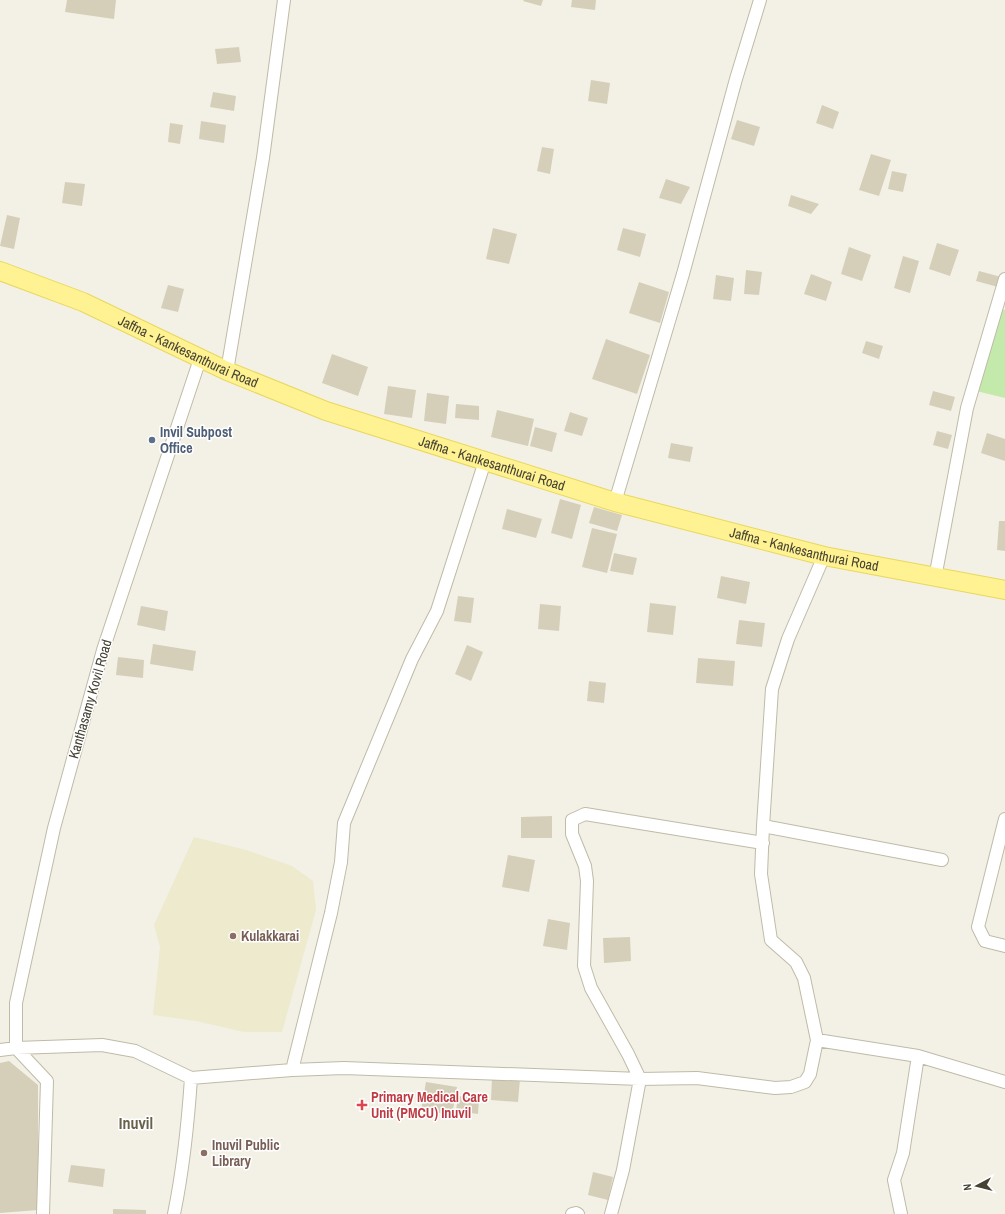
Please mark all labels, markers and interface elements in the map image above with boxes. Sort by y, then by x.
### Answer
street label: Jaffna - Kankesanthurai Road [115,311,261,392]
place label: Invil Subpost Office [160,423,232,457]
street label: Jaffna - Kankesanthurai Road [416,432,567,495]
marker: Invil Subpost Office [147,435,157,445]
street label: Jaffna - Kankesanthurai Road [728,523,880,575]
street label: Kanthasamy Kovil Road [64,637,116,761]
place label: Kulakkarai [241,927,299,945]
marker: Kulakkarai [228,931,238,941]
place label: Primary Medical Care Unit (PMCU) Inuvil [371,1088,488,1122]
marker: Primary Medical Care Unit (PMCU) Inuvil [356,1099,368,1111]
district label: Inuvil [119,1112,153,1134]
place label: Inuvil Public Library [212,1136,280,1170]
marker: Inuvil Public Library [199,1148,209,1158]
north arrow [957,1166,997,1206]
text: N [960,1183,974,1191]

